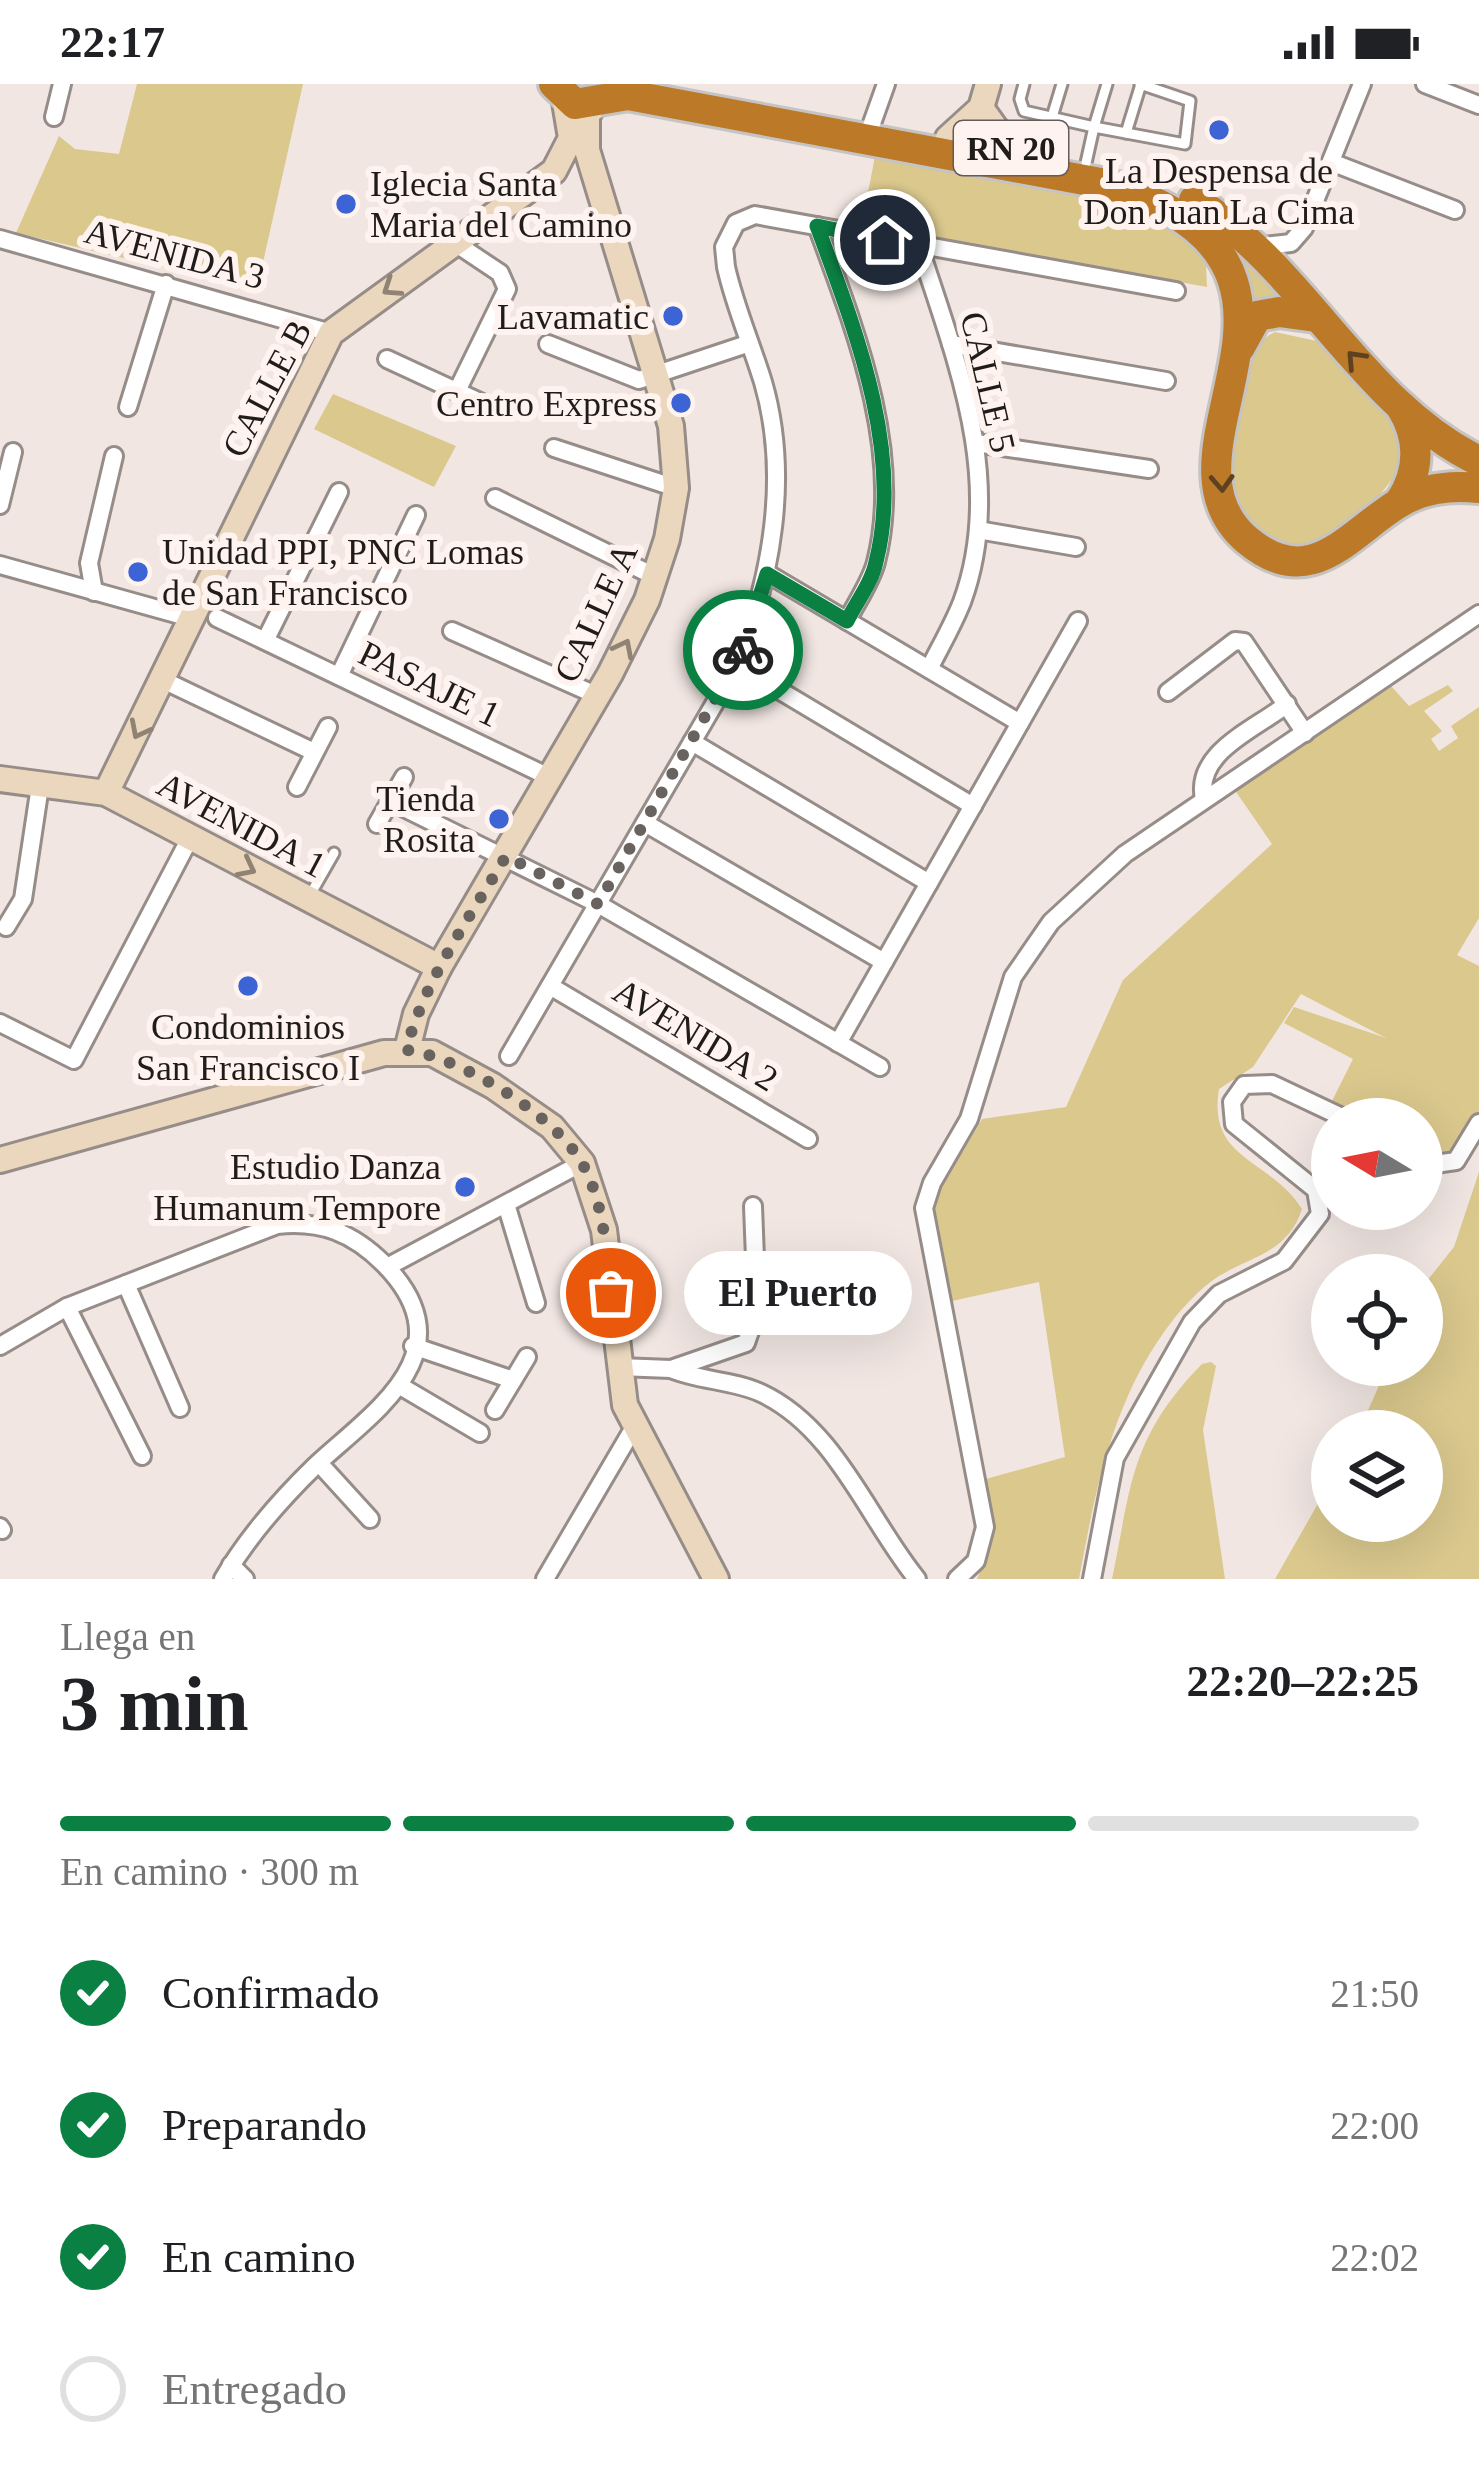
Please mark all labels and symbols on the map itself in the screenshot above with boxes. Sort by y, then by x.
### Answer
marker: La Despensa de Don Juan La Cima [1206,117,1232,143]
road number: RN 20 [954,121,1068,175]
place label: La Despensa de Don Juan La Cima [1084,151,1354,232]
place label: Iglecia Santa Maria del Camino [370,164,632,245]
pin [834,189,936,291]
marker: Iglecia Santa Maria del Camino [333,191,359,217]
street label: AVENIDA 3 [81,211,269,297]
one-way arrow [382,274,404,296]
place label: Lavamatic [497,297,649,337]
marker: Lavamatic [660,303,686,329]
street label: CALLE 5 [952,308,1024,456]
street label: CALLE B [214,313,320,464]
one-way arrow [1348,351,1370,372]
place label: Centro Express [436,384,657,424]
marker: Centro Express [668,390,694,416]
one-way arrow [1209,474,1235,492]
place label: Unidad PPI, PNC Lomas de San Francisco [162,532,524,613]
street label: CALLE A [546,536,646,688]
marker: Unidad PPI, PNC Lomas de San Francisco [125,559,151,585]
courier [683,590,803,710]
street label: PASAJE 1 [353,633,507,735]
one-way arrow [610,639,633,660]
one-way arrow [129,718,153,739]
street label: AVENIDA 1 [151,764,332,886]
place label: Tienda Rosita [376,779,475,860]
marker: Tienda Rosita [486,806,512,832]
one-way arrow [235,853,256,877]
street label: AVENIDA 2 [606,970,785,1099]
marker: Condominios San Francisco I [235,973,261,999]
place label: Condominios San Francisco I [136,1007,360,1088]
north arrow [1311,1098,1443,1230]
place label: Estudio Danza Humanum Tempore [153,1147,441,1228]
marker: Estudio Danza Humanum Tempore [452,1174,478,1200]
pin [560,1242,662,1344]
callout: El Puerto [683,1251,911,1335]

